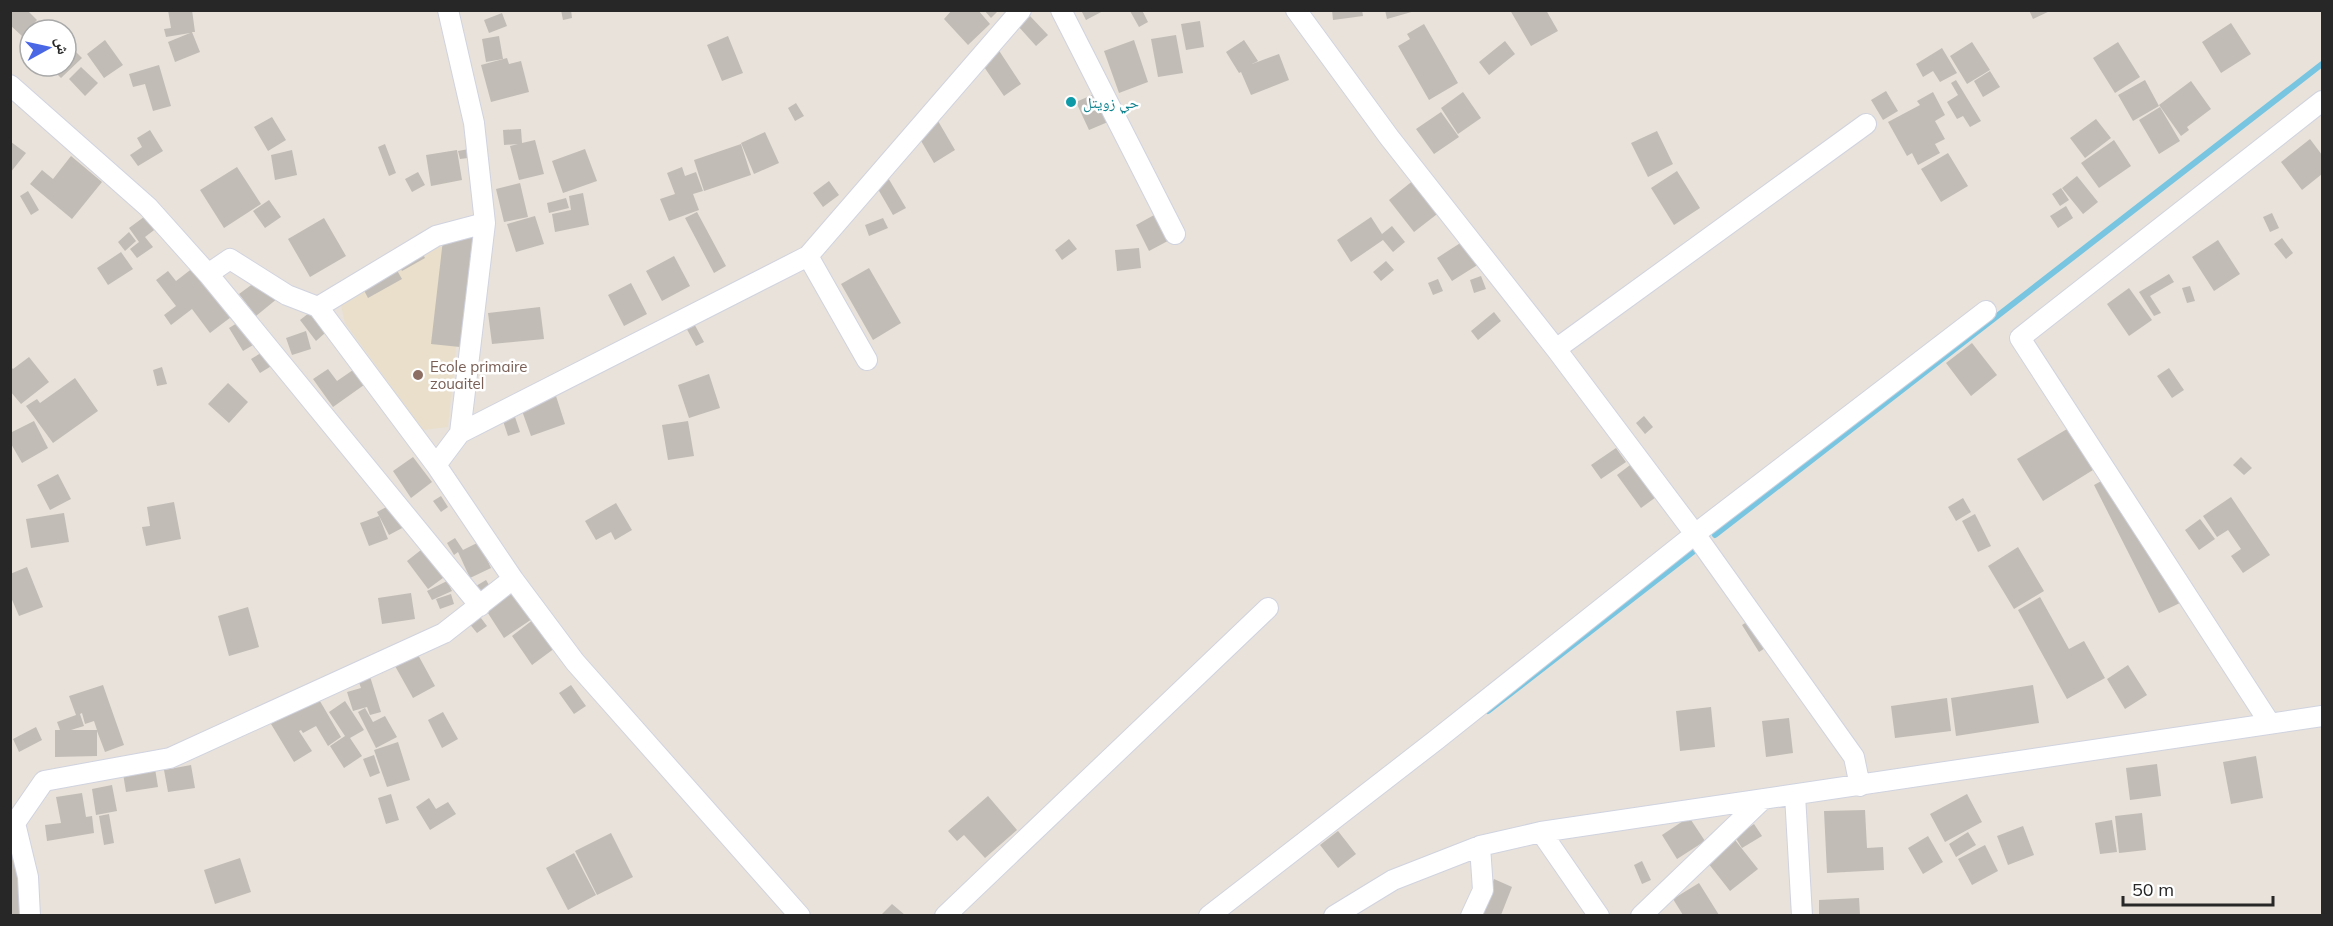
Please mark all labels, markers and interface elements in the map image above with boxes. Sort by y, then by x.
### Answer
north arrow [18,18,78,78]
text: ش [52,36,74,56]
place label: حي زويتل [1083,93,1139,114]
marker: حي زويتل [1064,95,1078,109]
place label: Ecole primaire zouaitel [430,357,528,393]
marker: Ecole primaire zouaitel [411,368,425,382]
scale bar [2123,869,2273,907]
text: 50 m [2132,878,2174,901]

